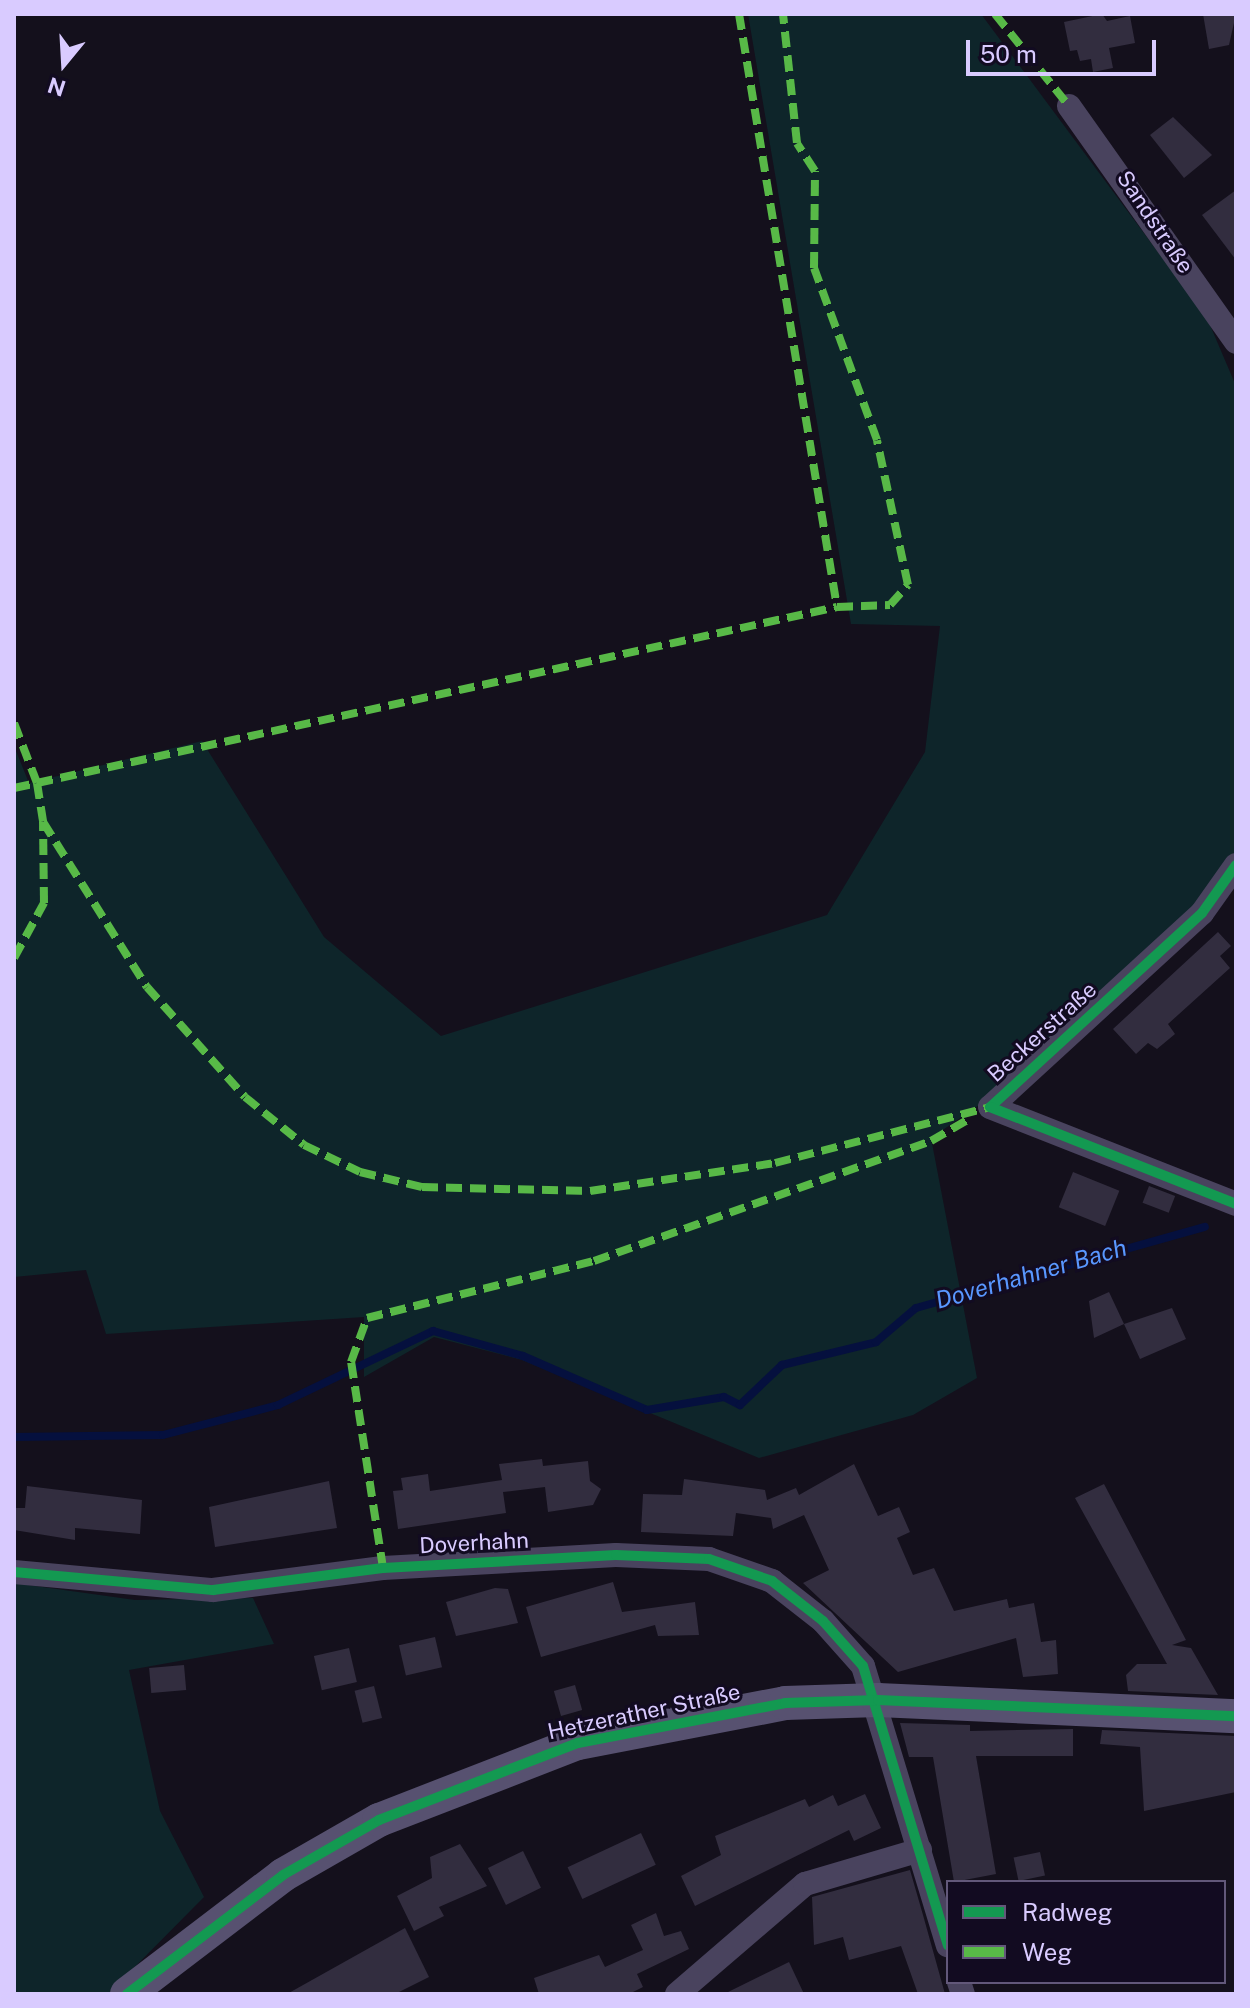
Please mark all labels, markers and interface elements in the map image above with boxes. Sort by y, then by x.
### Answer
north arrow [24,24,104,104]
scale bar [970,24,1160,74]
text: 50 m [980,40,1037,68]
text: N [44,72,69,102]
street label: Sandstraße [1111,166,1199,278]
street label: Beckerstraße [982,976,1102,1088]
water label: Doverhahner Bach [932,1233,1130,1315]
street label: Doverhahn [419,1527,529,1559]
street label: Hetzerather Straße [545,1679,743,1745]
legend [946,1880,1226,1984]
text: Radweg [1022,1898,1113,1926]
text: Weg [1022,1938,1072,1966]

